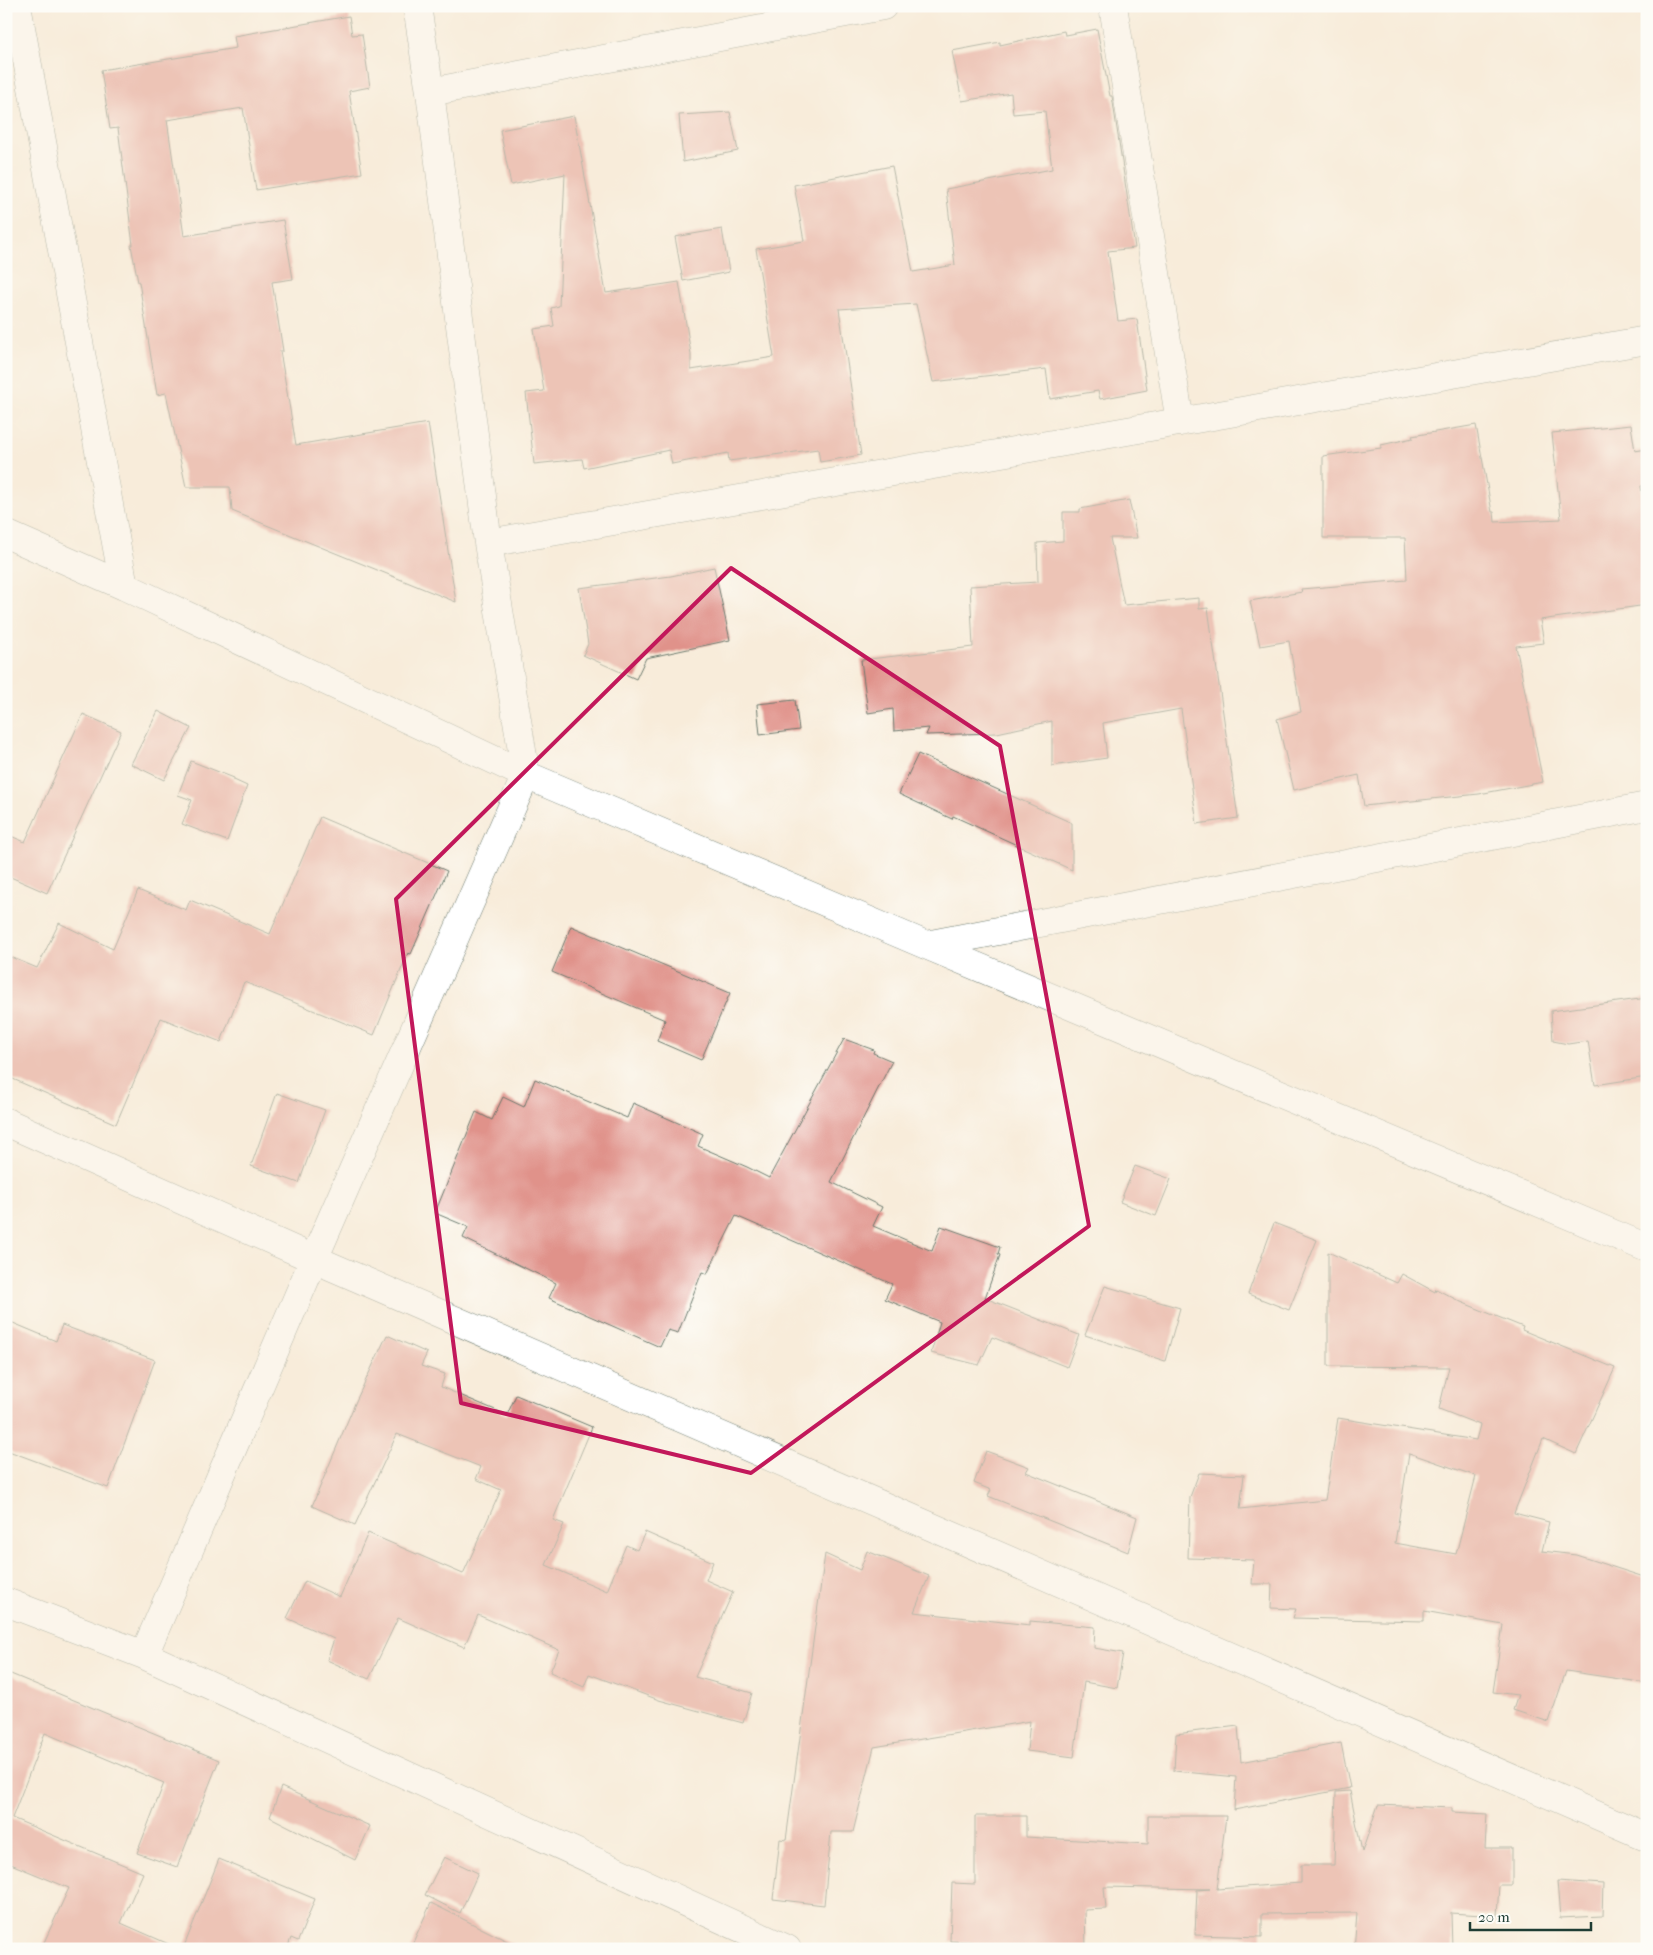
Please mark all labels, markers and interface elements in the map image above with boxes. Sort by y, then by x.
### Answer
scale bar [1470,1900,1592,1932]
text: 20 m [1478,1908,1510,1926]

